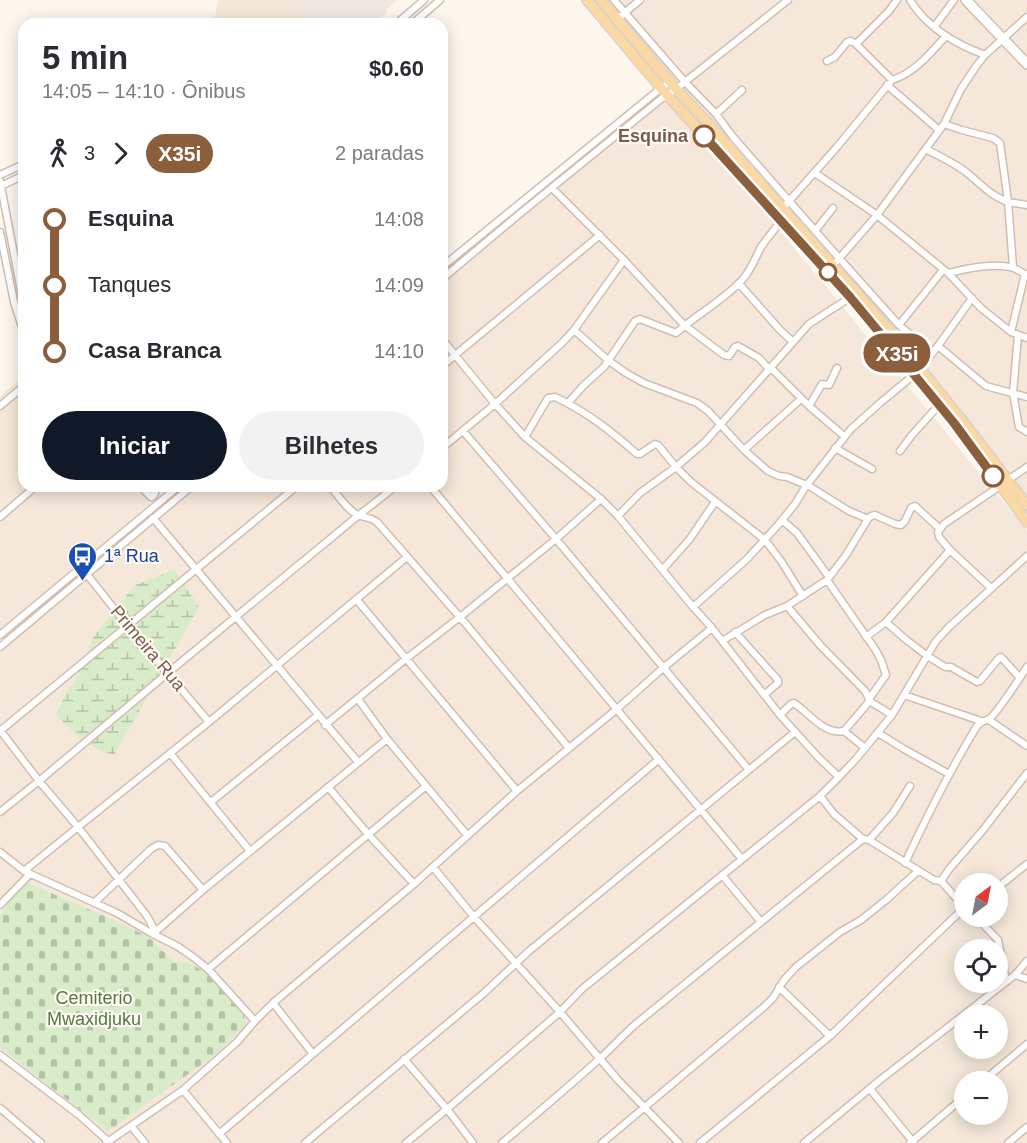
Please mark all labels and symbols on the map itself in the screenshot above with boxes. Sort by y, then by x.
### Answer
marker: Esquina [693,125,715,147]
place label: Esquina [618,126,689,146]
unlabelled marker [819,263,837,281]
line badge: X35i [855,334,939,372]
unlabelled marker [982,465,1004,487]
bus stop icon: 1ª Rua [67,540,99,582]
place label: 1ª Rua [104,546,160,566]
street label: Primeira Rua [107,601,190,695]
north arrow [954,873,1008,927]
park label: Cemiterio Mwaxidjuku [47,988,141,1029]

